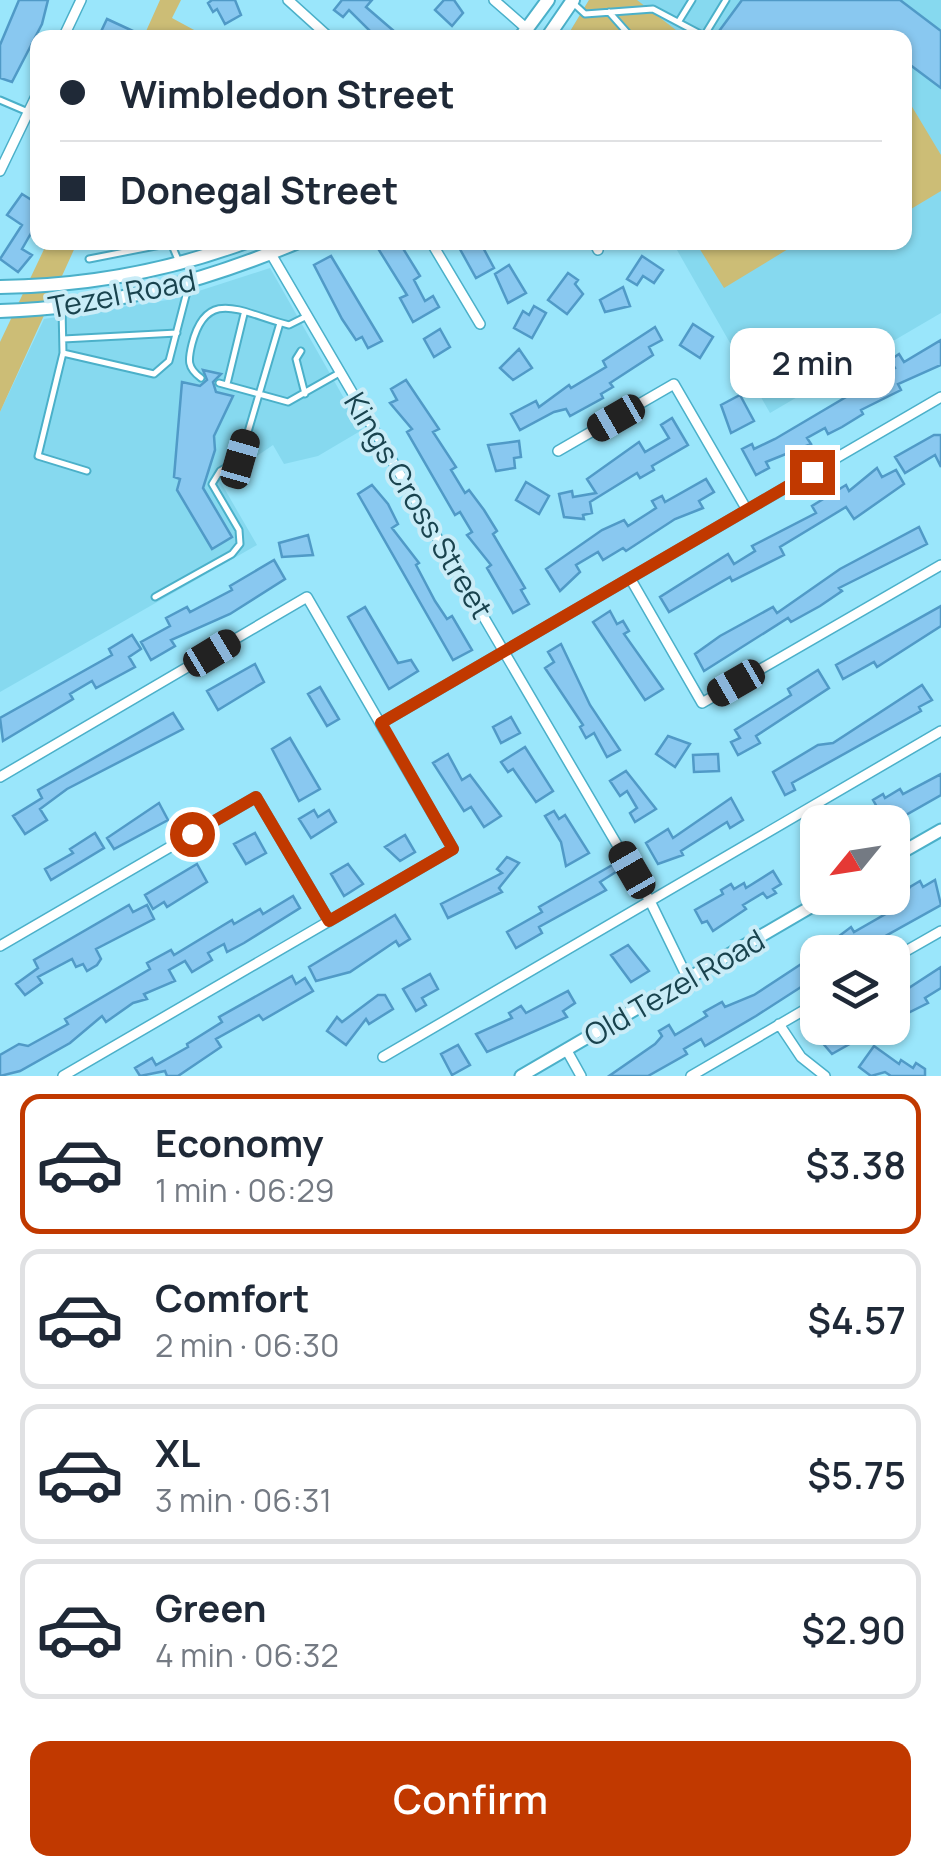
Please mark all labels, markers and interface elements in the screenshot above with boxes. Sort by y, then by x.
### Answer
text: Wimbledon Street [120,67,455,119]
text: Donegal Street [120,163,398,215]
street label: Tezel Road [45,259,199,327]
callout: 2 min [730,327,894,397]
text: 2 min [772,341,853,385]
street label: Kings Cross Street [335,384,503,626]
car [583,390,649,446]
car [217,426,263,492]
route end [790,450,835,495]
car [179,625,245,681]
car [703,655,769,711]
north arrow [800,805,910,915]
map controls [800,805,910,1045]
route start [170,812,215,857]
car [604,837,660,903]
street label: Old Tezel Road [576,919,772,1055]
button: layers [800,935,910,1045]
text: Economy [155,1116,324,1168]
icon: car [35,1119,125,1209]
text: $3.38 [805,1138,906,1190]
text: 1 min · 06:29 [155,1168,335,1212]
text: Comfort [155,1271,309,1323]
icon: car [35,1274,125,1364]
text: $4.57 [808,1293,906,1345]
text: 2 min · 06:30 [155,1323,339,1367]
text: XL [155,1426,200,1478]
icon: car [35,1429,125,1519]
text: $5.75 [808,1448,906,1500]
text: 3 min · 06:31 [155,1478,332,1522]
text: Green [155,1581,267,1633]
icon: car [35,1584,125,1674]
text: $2.90 [801,1603,906,1655]
text: 4 min · 06:32 [155,1633,339,1677]
button: Confirm [30,1741,911,1856]

